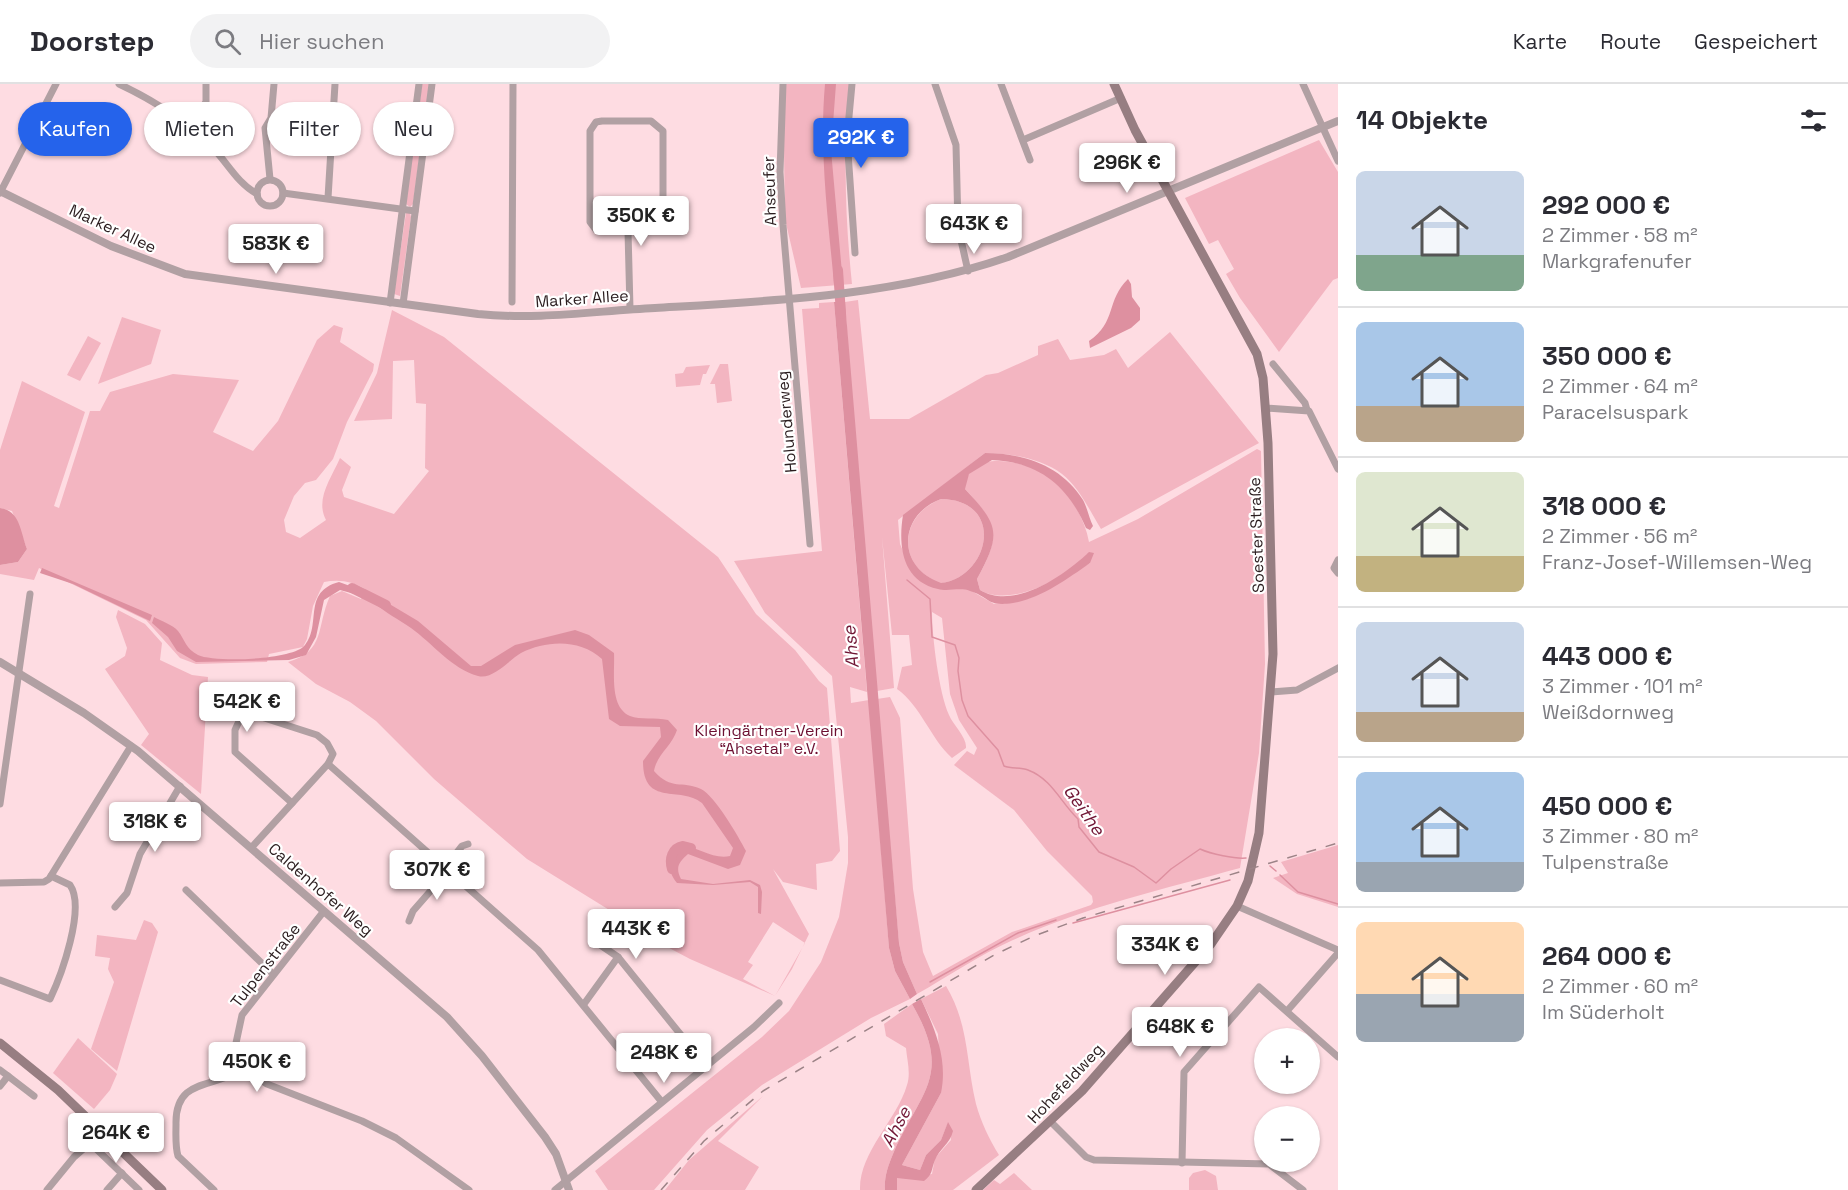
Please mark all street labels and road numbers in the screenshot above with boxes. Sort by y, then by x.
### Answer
street label: Ahseufer [758,156,781,226]
street label: Marker Allee [66,199,160,258]
street label: Marker Allee [535,285,629,312]
street label: Holunderweg [772,370,801,474]
street label: Soester Straße [1244,477,1269,593]
street label: Caldenhofer Weg [264,838,377,941]
street label: Tulpenstraße [226,919,305,1012]
street label: Hohefeldweg [1023,1039,1108,1128]

